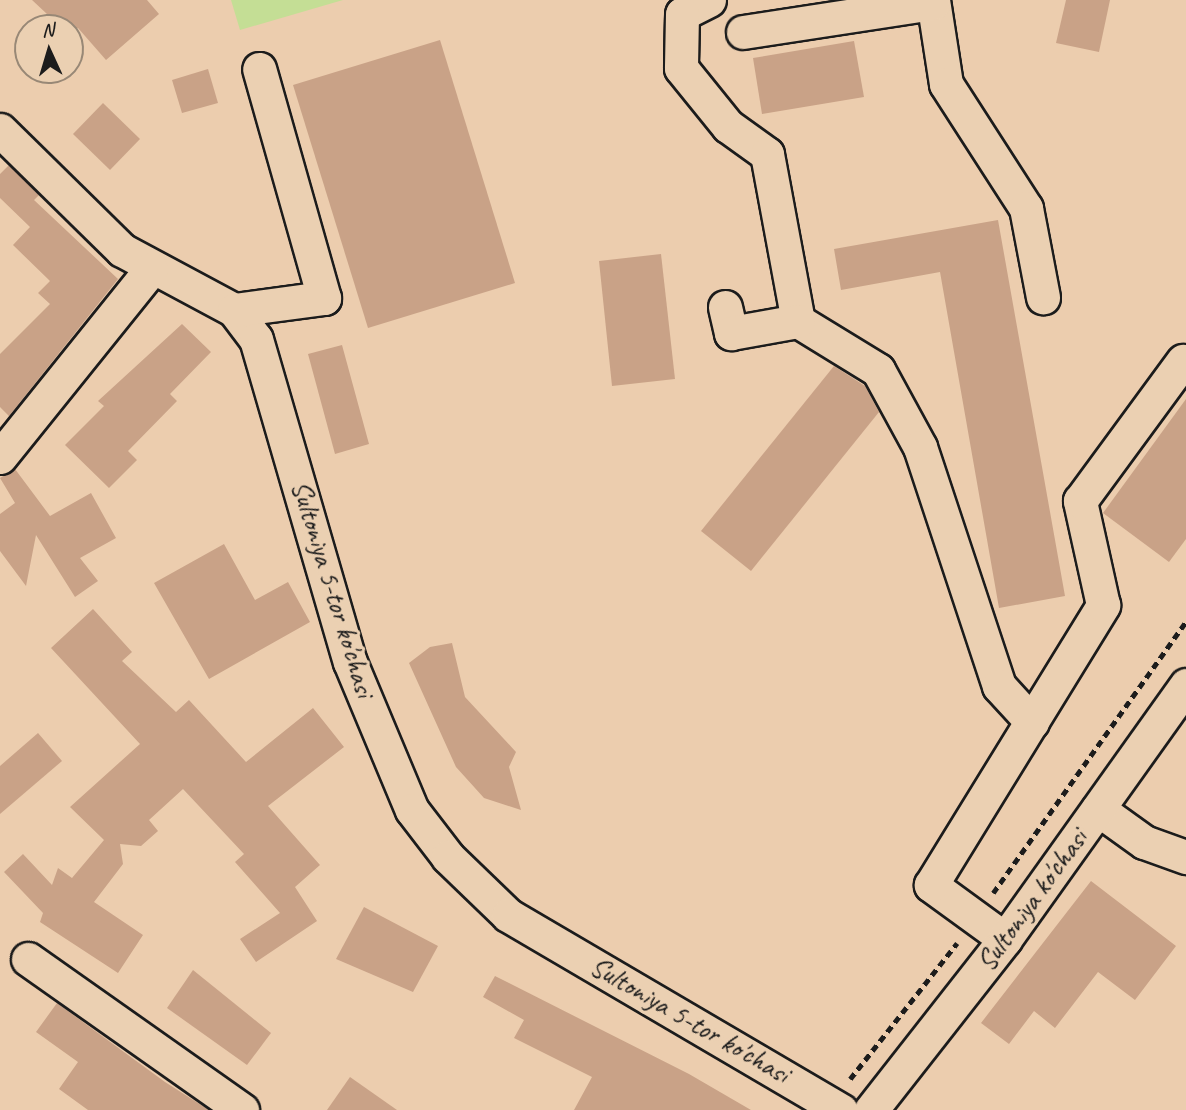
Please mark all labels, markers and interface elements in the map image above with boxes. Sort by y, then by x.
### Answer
north arrow [14,14,84,84]
text: N [41,18,54,42]
street label: Sultoniya 5-tor ko'chasi [284,477,382,701]
street label: Sultoniya ko'chasi [969,823,1095,977]
street label: Sultoniya 5-tor ko'chasi [584,949,796,1091]

